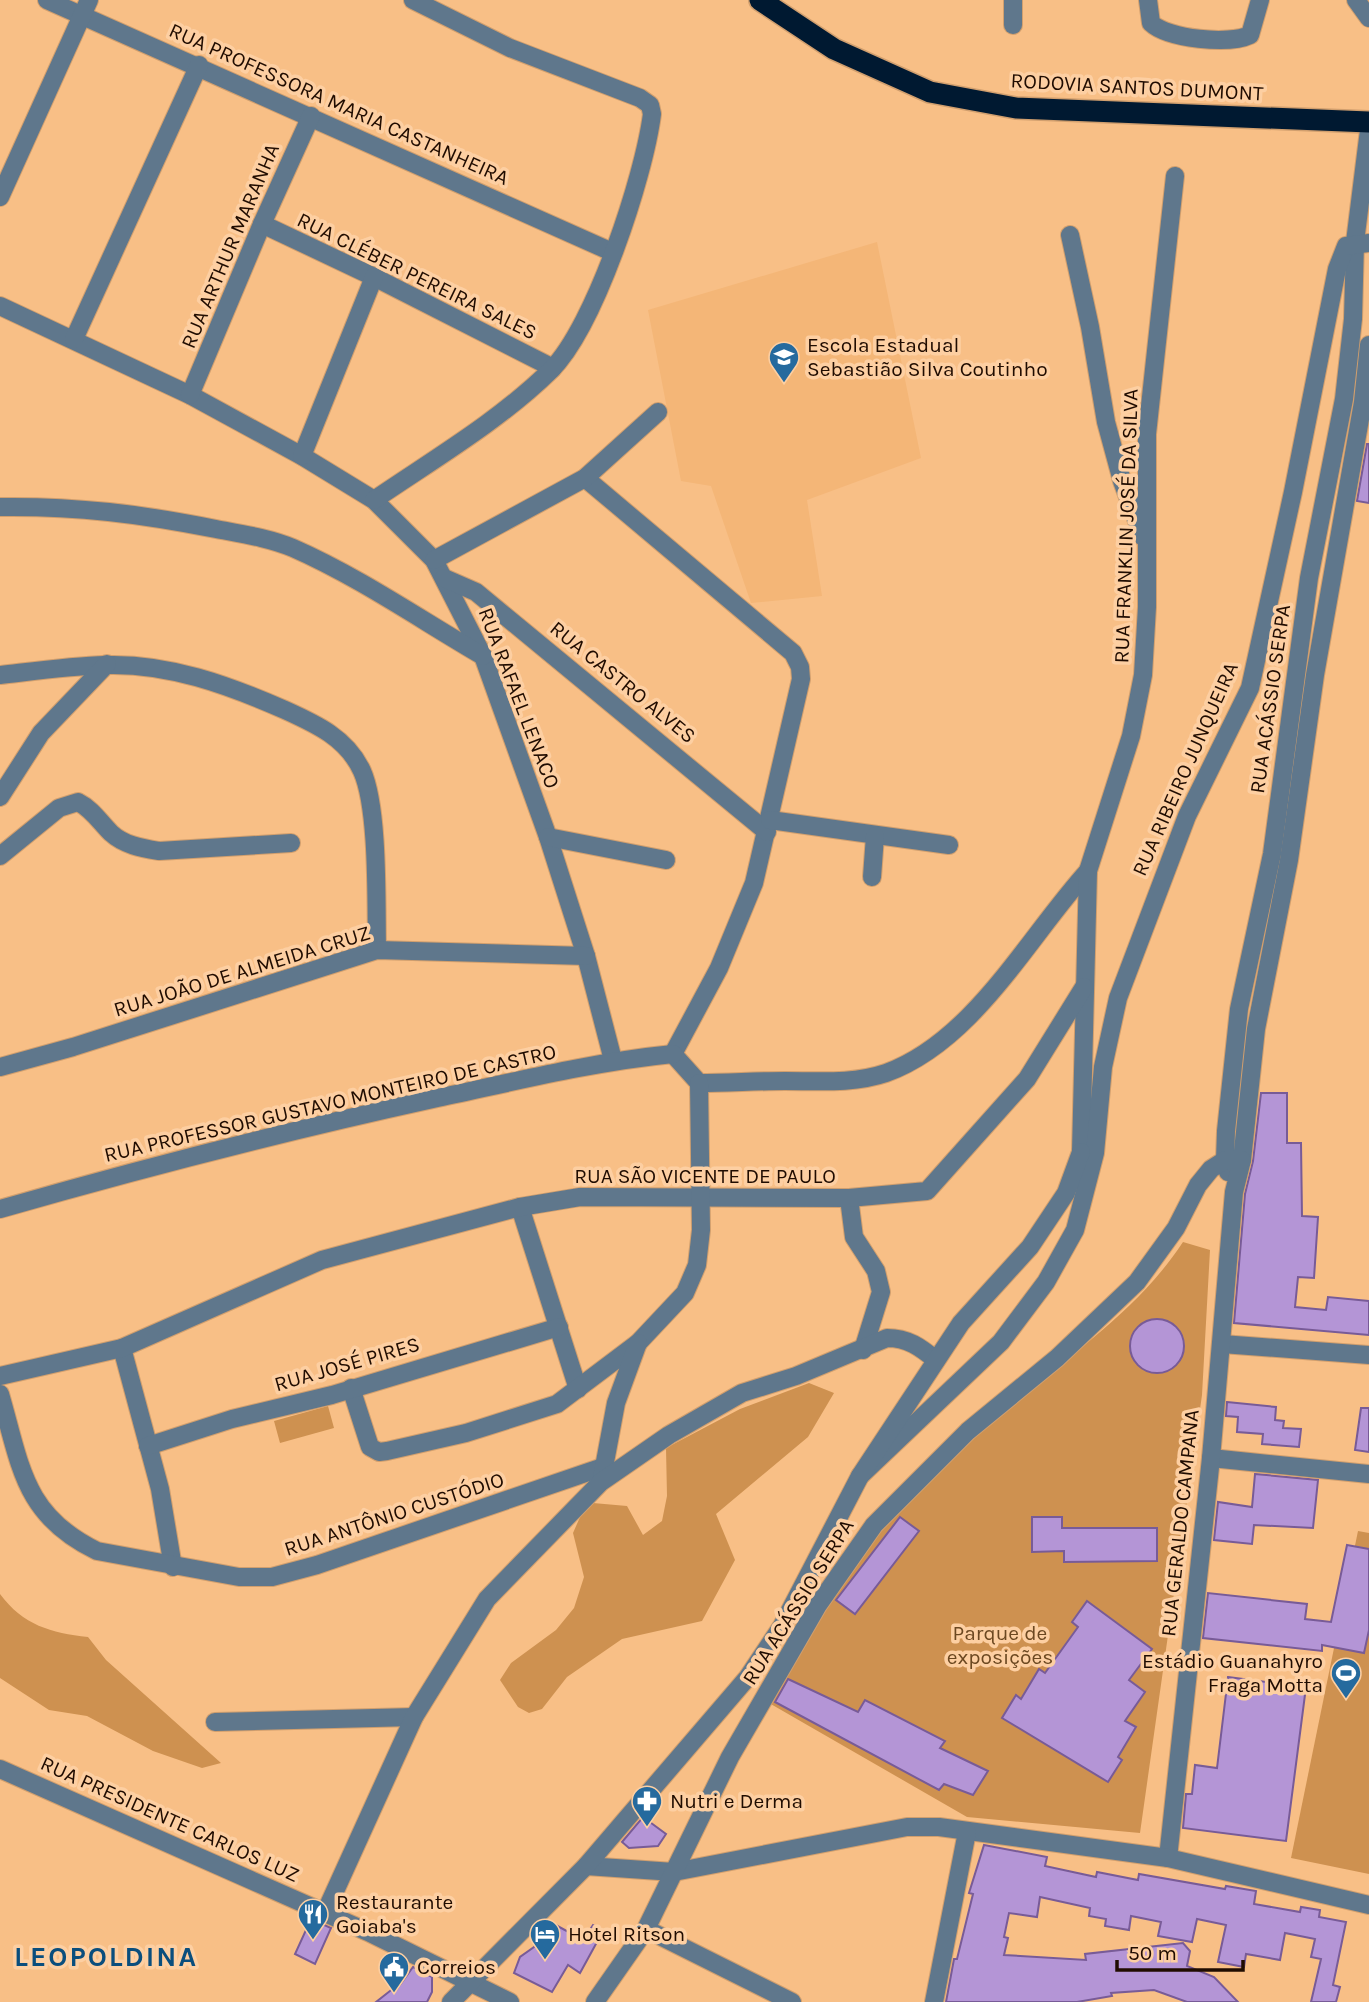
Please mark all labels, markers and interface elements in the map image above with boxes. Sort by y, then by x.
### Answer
street label: RUA PROFESSORA MARIA CASTANHEIRA [165,18,513,190]
street label: RODOVIA SANTOS DUMONT [1010,68,1264,106]
street label: RUA ARTHUR MARANHA [176,140,284,352]
street label: RUA CLÉBER PEREIRA SALES [293,207,541,345]
place label: Escola Estadual Sebastião Silva Coutinho [807,333,1048,381]
school or university icon: Escola Estadual Sebastião Silva Coutinho [767,340,801,384]
street label: RUA FRANKLIN JOSÉ DA SILVA [1109,388,1143,664]
street label: RUA ACÁSSIO SERPA [1245,603,1295,795]
street label: RUA RAFAEL LENACO [473,604,565,792]
street label: RUA CASTRO ALVES [545,616,701,748]
street label: RUA RIBEIRO JUNQUEIRA [1127,659,1243,879]
street label: RUA JOÃO DE ALMEIDA CRUZ [111,920,373,1022]
street label: RUA PROFESSOR GUSTAVO MONTEIRO DE CASTRO [102,1039,558,1167]
street label: RUA SÃO VICENTE DE PAULO [574,1164,836,1188]
street label: RUA JOSÉ PIRES [272,1332,422,1396]
street label: RUA GERALDO CAMPANA [1156,1408,1204,1638]
street label: RUA ANTÔNIO CUSTÓDIO [281,1467,507,1561]
street label: RUA ACÁSSIO SERPA [737,1515,859,1689]
park label: Parque de exposições [947,1621,1053,1669]
place label: Estádio Guanahyro Fraga Motta [1142,1649,1323,1697]
sports icon: Estádio Guanahyro Fraga Motta [1329,1656,1363,1700]
street label: RUA PRESIDENTE CARLOS LUZ [37,1751,303,1887]
pharmacy icon: Nutri e Derma [630,1784,664,1828]
place label: Nutri e Derma [670,1789,803,1813]
place label: Restaurante Goiaba's [336,1890,453,1938]
restaurant icon: Restaurante Goiaba's [296,1897,330,1941]
hotel icon: Hotel Ritson [528,1917,562,1961]
place label: Hotel Ritson [568,1922,685,1946]
scale bar [1117,1928,1243,1972]
district label: LEOPOLDINA [14,1940,198,1973]
text: 50 m [1128,1941,1177,1965]
public building icon: Correios [377,1950,411,1994]
place label: Correios [417,1955,496,1979]

